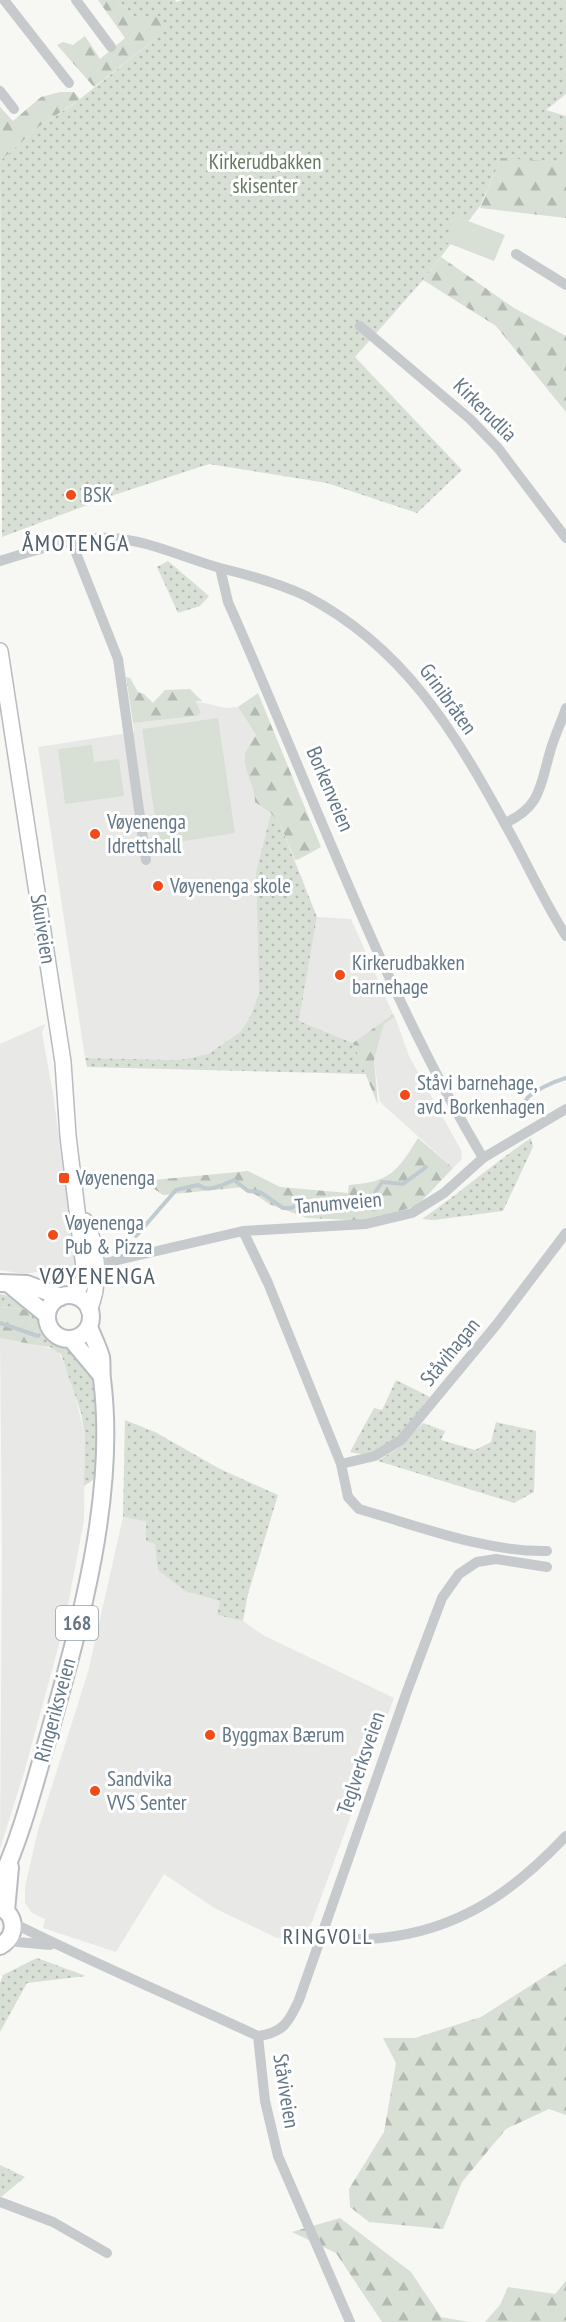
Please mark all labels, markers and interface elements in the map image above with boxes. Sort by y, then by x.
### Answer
park label: Kirkerudbakken skisenter [209,148,321,199]
street label: Kirkerudlia [448,372,523,447]
place label: BSK [83,481,112,508]
marker: BSK [64,488,78,502]
district label: ÅMOTENGA [22,527,130,558]
street label: Grinibråten [414,658,483,739]
street label: Borkenveien [300,742,360,835]
place label: Vøyenenga Idrettshall [106,808,186,859]
marker: Vøyenenga Idrettshall [88,827,102,841]
place label: Vøyenenga skole [169,872,291,899]
marker: Vøyenenga skole [151,879,165,893]
street label: Skuiveien [25,892,62,966]
place label: Kirkerudbakken barnehage [352,949,465,1000]
marker: Kirkerudbakken barnehage [333,968,347,982]
place label: Ståvi barnehage, avd. Borkenhagen [417,1069,545,1120]
marker: Ståvi barnehage, avd. Borkenhagen [398,1088,412,1102]
place label: Vøyenenga [75,1164,155,1191]
marker: Vøyenenga [57,1171,71,1185]
street label: Tanumveien [293,1185,383,1220]
place label: Vøyenenga Pub & Pizza [64,1209,152,1260]
marker: Vøyenenga Pub & Pizza [46,1228,60,1242]
district label: VØYENENGA [39,1260,156,1291]
street label: Ståvihagan [414,1312,485,1391]
road number: 168 [56,1606,98,1640]
street label: Ringeriksveien [28,1655,81,1765]
street label: Teglverksveien [330,1708,391,1818]
place label: Byggmax Bærum [222,1721,345,1748]
marker: Byggmax Bærum [203,1728,217,1742]
place label: Sandvika VVS Senter [106,1765,187,1816]
marker: Sandvika VVS Senter [88,1784,102,1798]
district label: RINGVOLL [283,1922,373,1950]
street label: Ståviveien [267,2052,306,2130]

